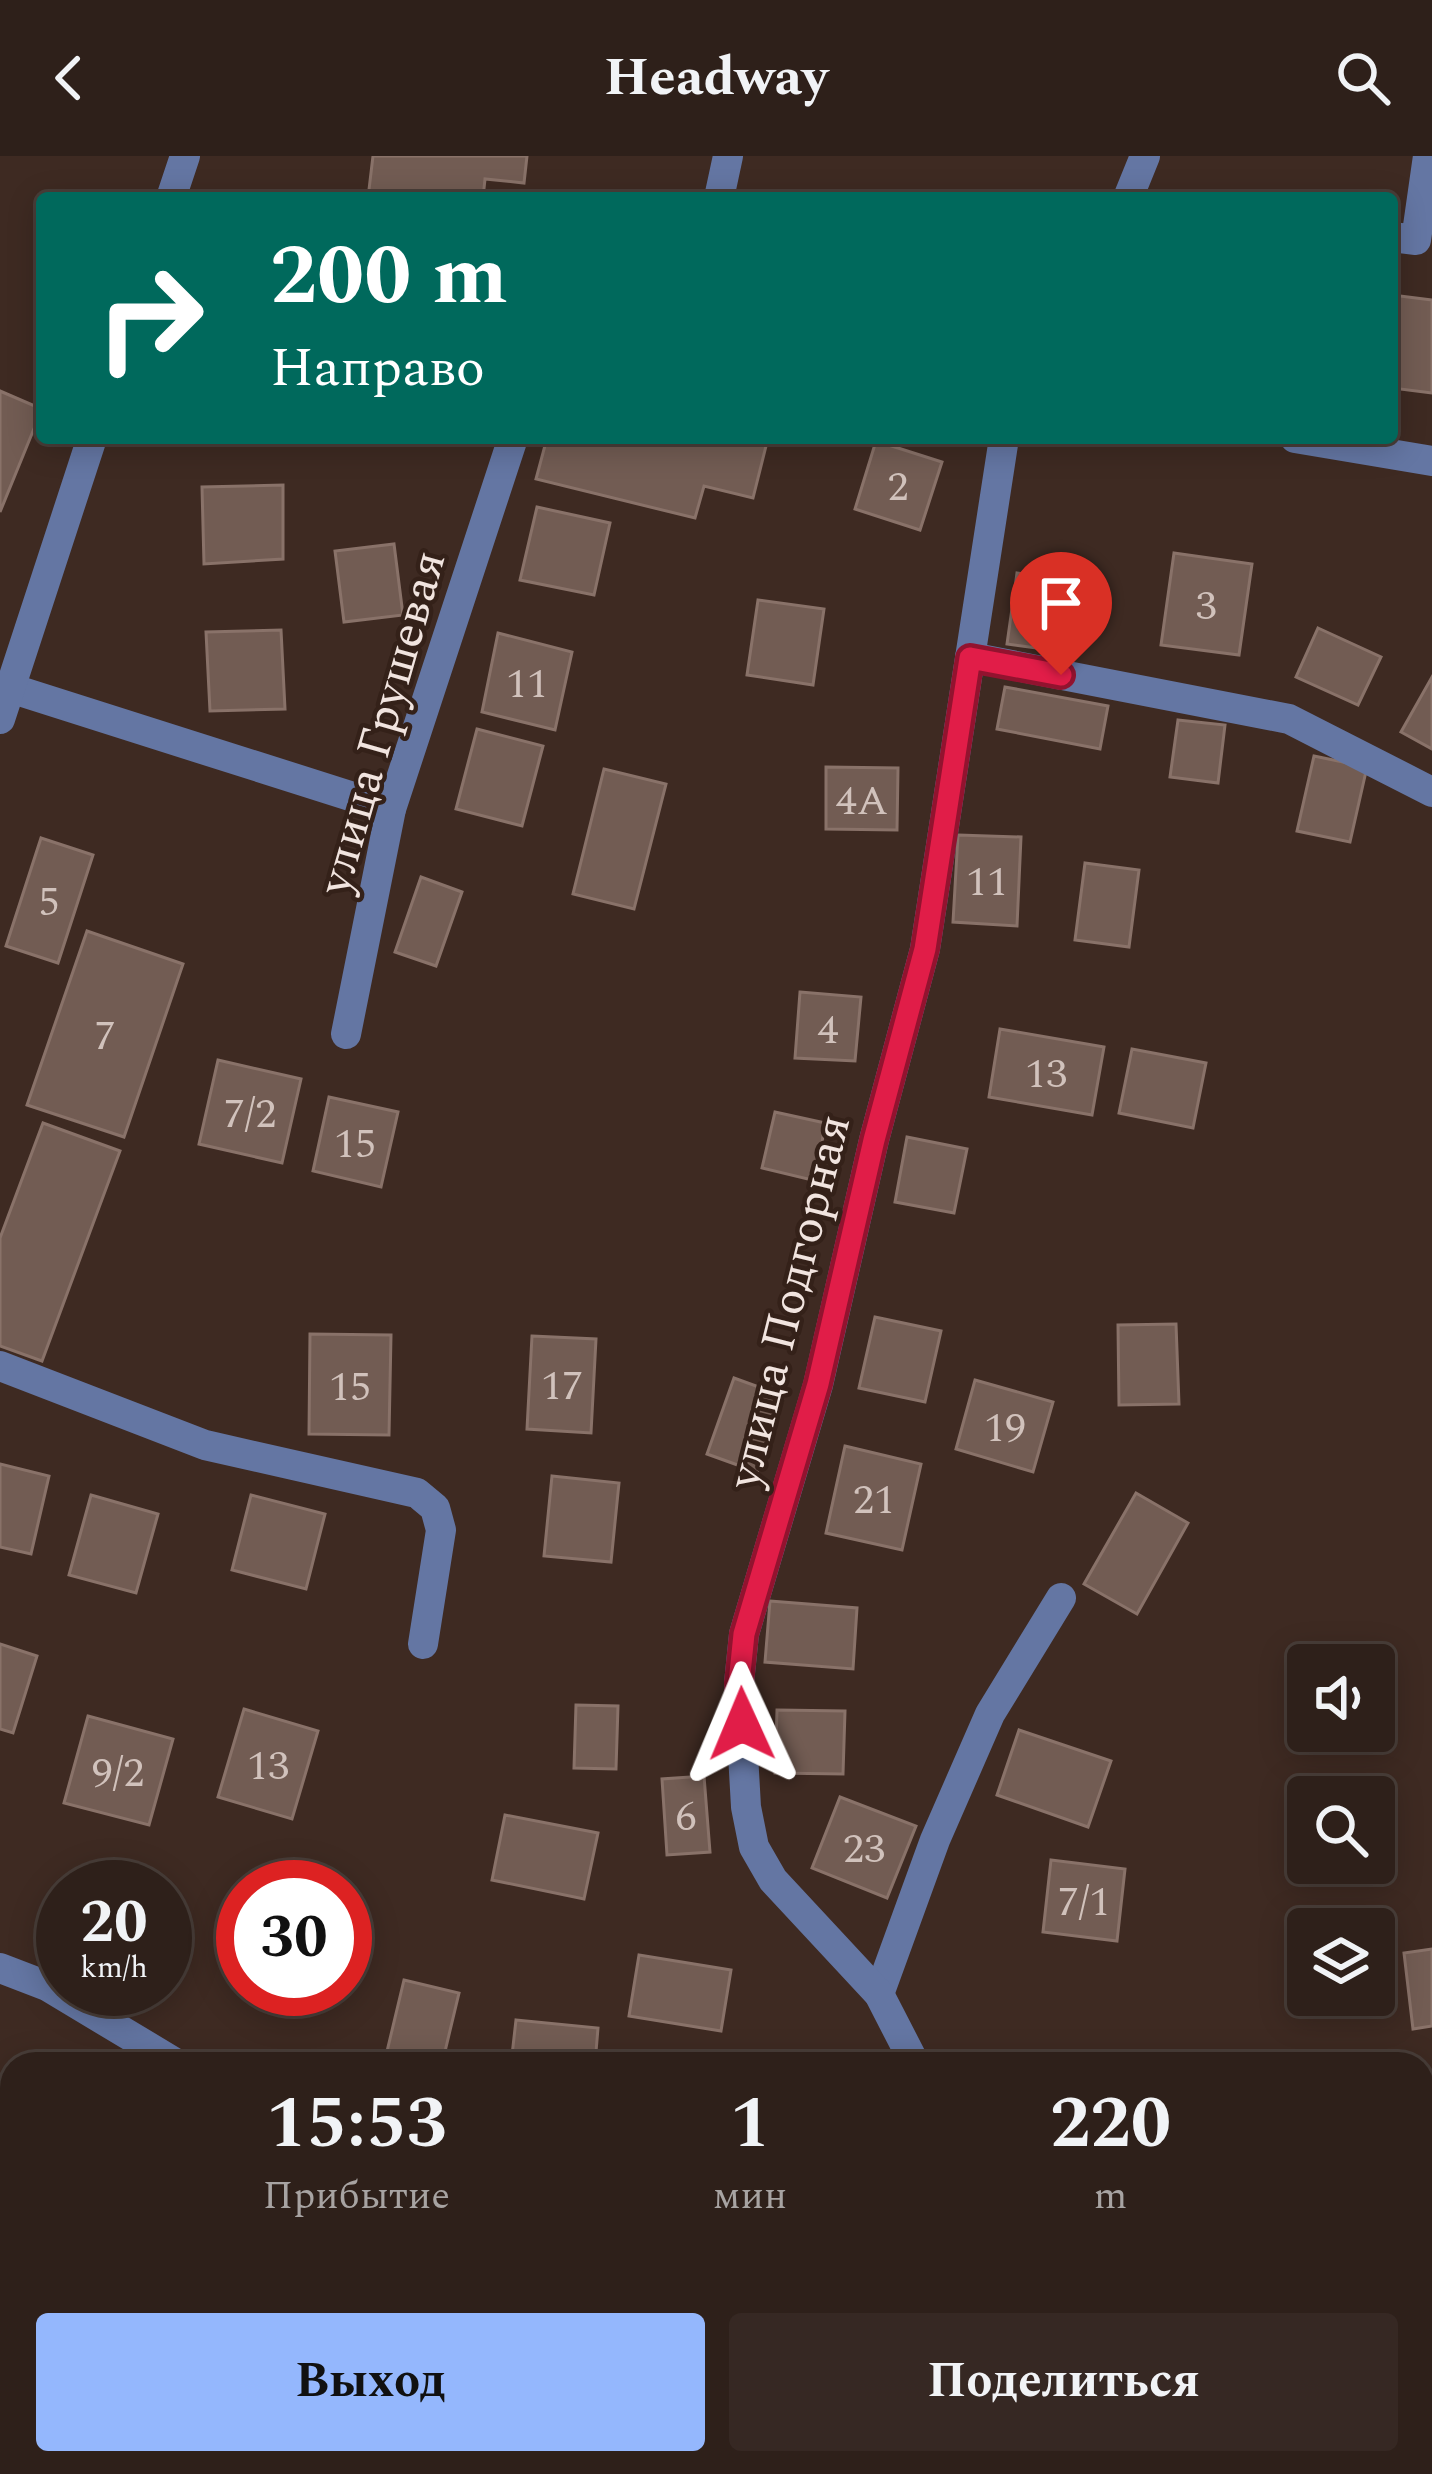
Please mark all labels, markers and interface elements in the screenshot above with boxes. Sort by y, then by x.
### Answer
text: Headway [604,37,828,119]
icon: back [36,45,102,111]
icon: search [1330,45,1396,111]
text: 200 m [270,213,508,341]
icon: right [72,240,228,396]
text: Направо [270,328,485,410]
house number: 2 [887,456,909,519]
street label: улица Грушевая [298,542,466,905]
pin [1010,552,1112,675]
icon: arrive [1028,570,1094,636]
house number: 3 [1195,575,1217,638]
house number: 11 [506,653,548,716]
house number: 4А [836,770,888,833]
house number: 11 [966,851,1008,914]
house number: 5 [38,871,60,934]
house number: 4 [817,999,839,1062]
house number: 7 [94,1005,116,1068]
house number: 13 [1025,1043,1067,1106]
house number: 7/2 [224,1083,276,1146]
street label: улица Подгорная [707,1107,871,1498]
house number: 15 [334,1113,376,1176]
house number: 17 [541,1355,583,1418]
house number: 15 [329,1356,371,1419]
house number: 19 [984,1397,1026,1460]
house number: 21 [853,1469,895,1532]
map controls [1287,1644,1395,2016]
button: sound [1287,1644,1395,1752]
position arrow [679,1661,805,1787]
house number: 13 [247,1735,289,1798]
house number: 9/2 [92,1742,144,1805]
button: search [1287,1776,1395,1884]
house number: 6 [675,1786,697,1849]
house number: 23 [843,1818,885,1881]
speed limit sign: 30 [216,1860,372,2016]
house number: 7/1 [1058,1871,1110,1934]
text: 20 [80,1877,148,1969]
button: layers [1287,1908,1395,2016]
text: km/h [80,1945,148,1991]
text: 15:53 [266,2070,447,2179]
text: 1 [730,2070,770,2179]
text: 220 [1050,2070,1171,2179]
text: Прибытие [263,2167,450,2226]
text: мин [713,2167,787,2226]
text: m [1094,2167,1127,2226]
button: Выход [36,2313,705,2451]
button: Поделиться [729,2313,1398,2451]

